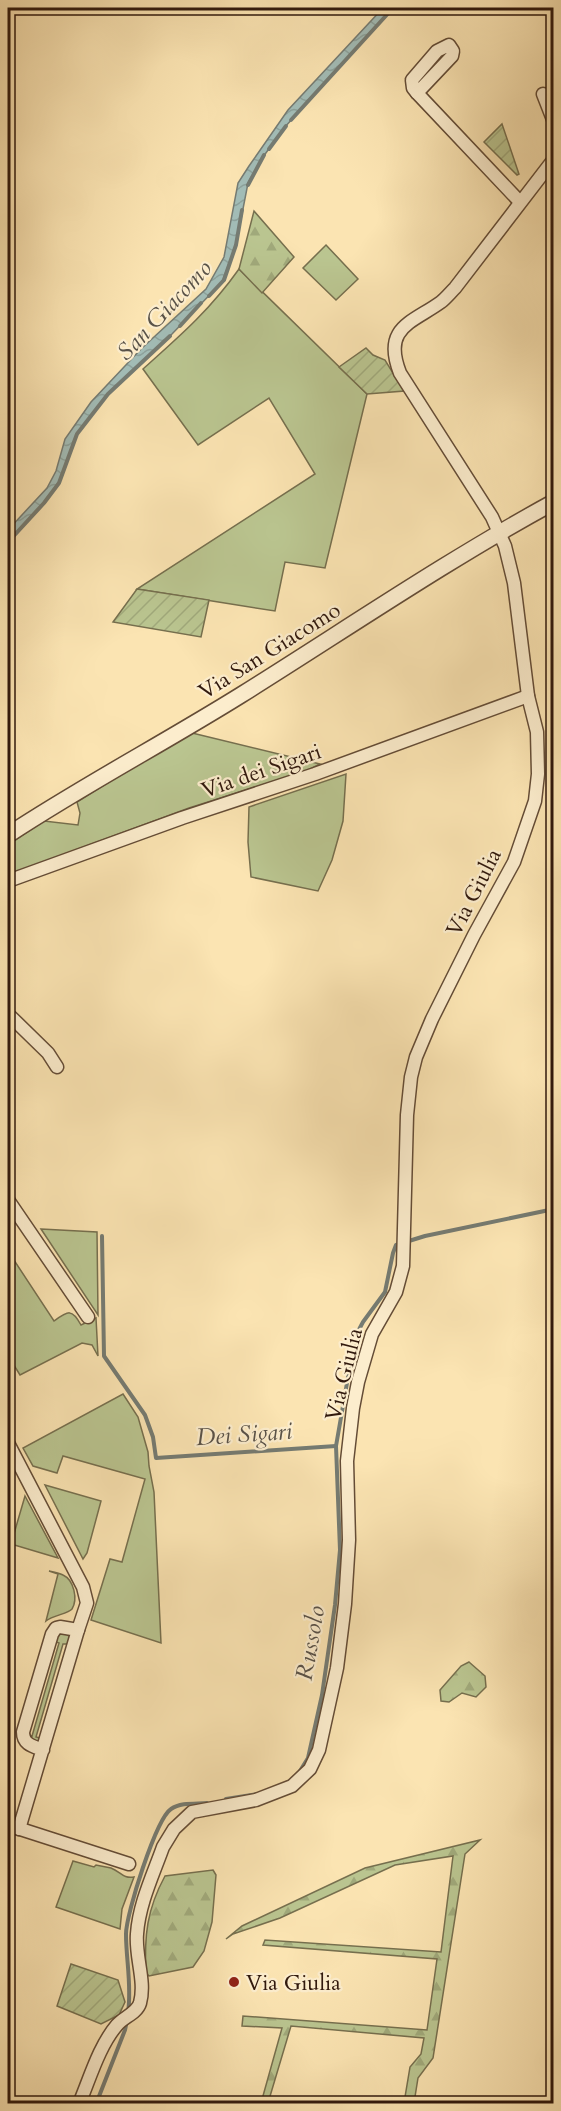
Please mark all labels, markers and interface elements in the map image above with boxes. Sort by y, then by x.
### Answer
water label: San Giacomo [109,253,220,368]
street label: Via San Giacomo [193,595,346,707]
street label: Via dei Sigari [197,736,325,805]
street label: Via Giulia [439,843,509,941]
street label: Via Giulia [318,1324,370,1424]
water label: Dei Sigari [195,1415,294,1454]
water label: Russolo [288,1603,333,1683]
place label: Via Giulia [246,1968,341,1998]
marker: Via Giulia [227,1975,241,1989]

